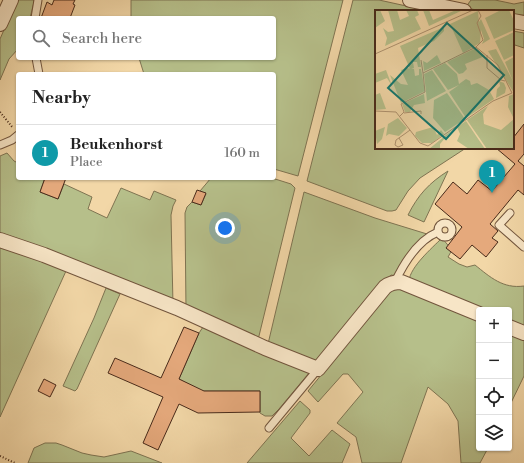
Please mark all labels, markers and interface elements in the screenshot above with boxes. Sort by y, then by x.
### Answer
inset map [375,10,514,149]
search box [16,16,276,60]
icon: search [30,27,52,49]
text: Search here [62,29,142,48]
text: Nearby [32,87,91,109]
text: Beukenhorst [70,135,162,154]
text: 1 [42,145,48,161]
text: 160 m [224,145,260,161]
text: Place [70,154,102,170]
pin: 1 [479,160,505,193]
your location [215,218,235,238]
map controls [476,307,512,451]
button: + [476,307,512,343]
button: − [476,343,512,379]
button: locate [476,379,512,415]
button: layers [476,415,512,451]

